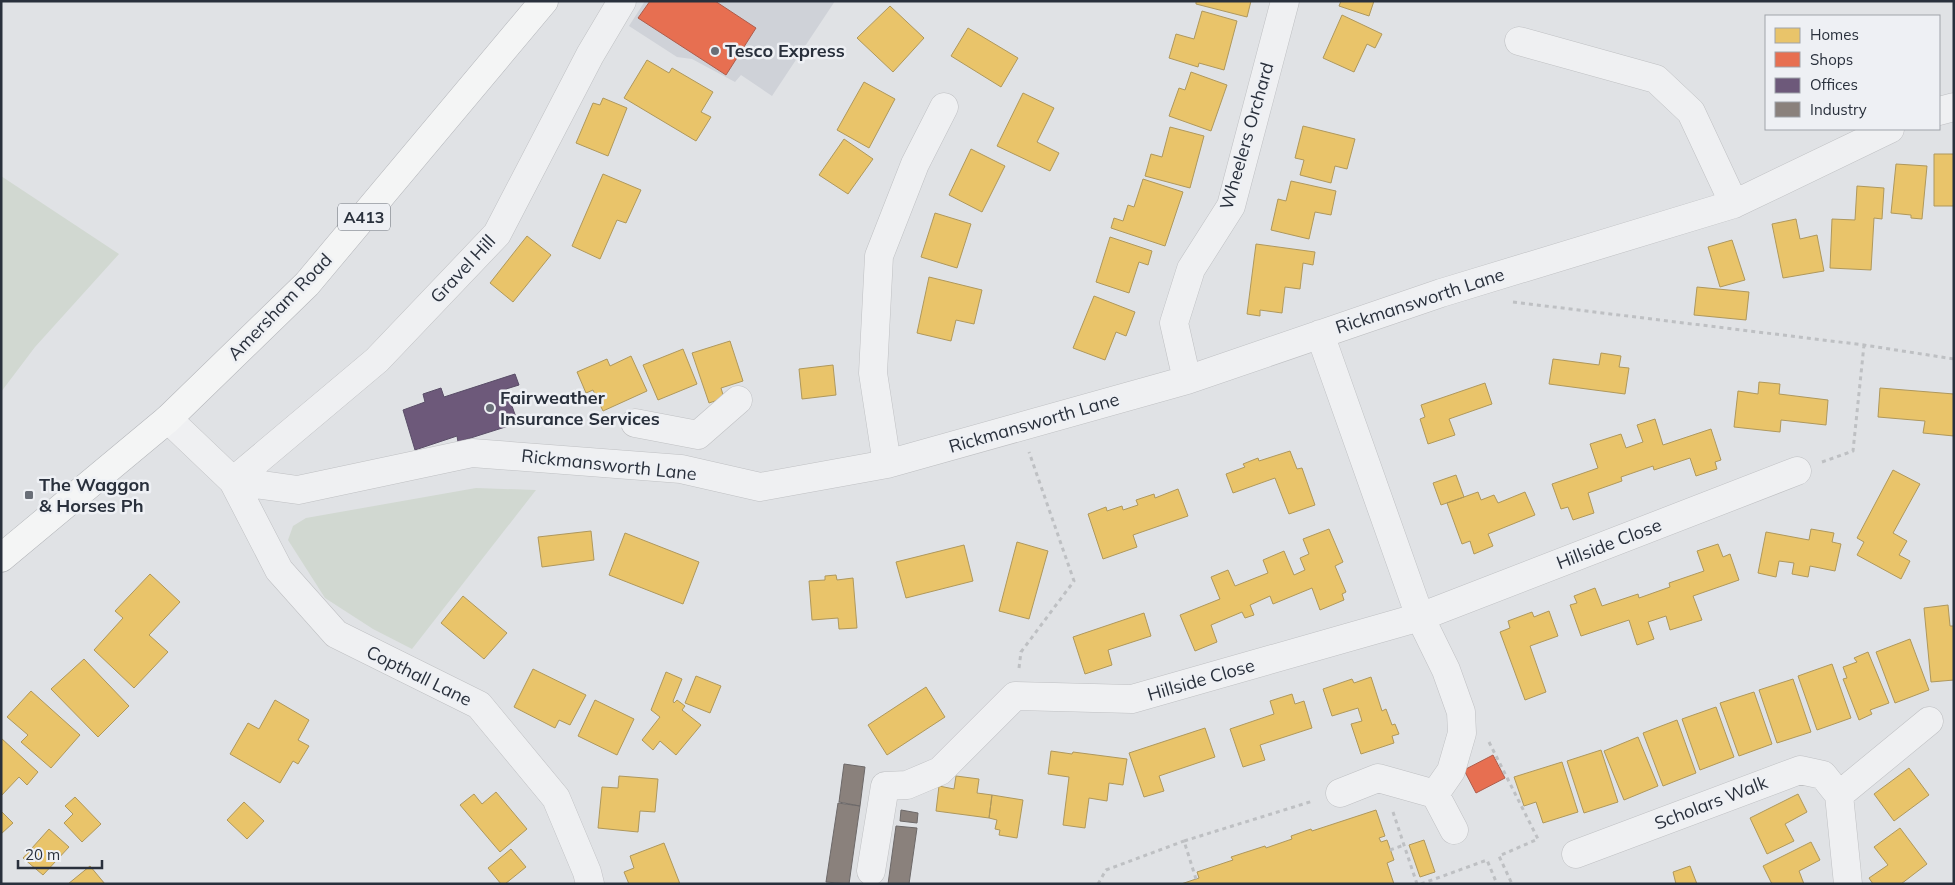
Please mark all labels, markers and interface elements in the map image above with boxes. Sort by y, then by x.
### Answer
legend [1765,15,1940,130]
text: Homes [1810,25,1859,44]
place label: Tesco Express [725,39,845,62]
marker: Tesco Express [709,45,721,57]
text: Shops [1810,50,1853,69]
street label: Wheelers Orchard [1215,60,1279,212]
text: Offices [1810,75,1858,94]
text: Industry [1810,100,1867,119]
road number: A413 [338,203,390,230]
street label: Gravel Hill [425,230,500,308]
street label: Amersham Road [223,248,337,365]
street label: Rickmansworth Lane [1333,262,1507,339]
place label: Fairweather Insurance Services [500,386,660,430]
street label: Rickmansworth Lane [946,387,1122,458]
marker: Fairweather Insurance Services [484,402,496,414]
street label: Rickmansworth Lane [520,444,698,485]
place label: The Waggon & Horses Ph [39,473,150,517]
marker: The Waggon & Horses Ph [23,489,35,501]
street label: Hillside Close [1553,513,1665,574]
street label: Copthall Lane [363,640,476,711]
street label: Hillside Close [1144,653,1257,706]
street label: Scholars Walk [1651,770,1771,835]
scale bar [18,838,101,870]
text: 20 m [25,845,60,864]

